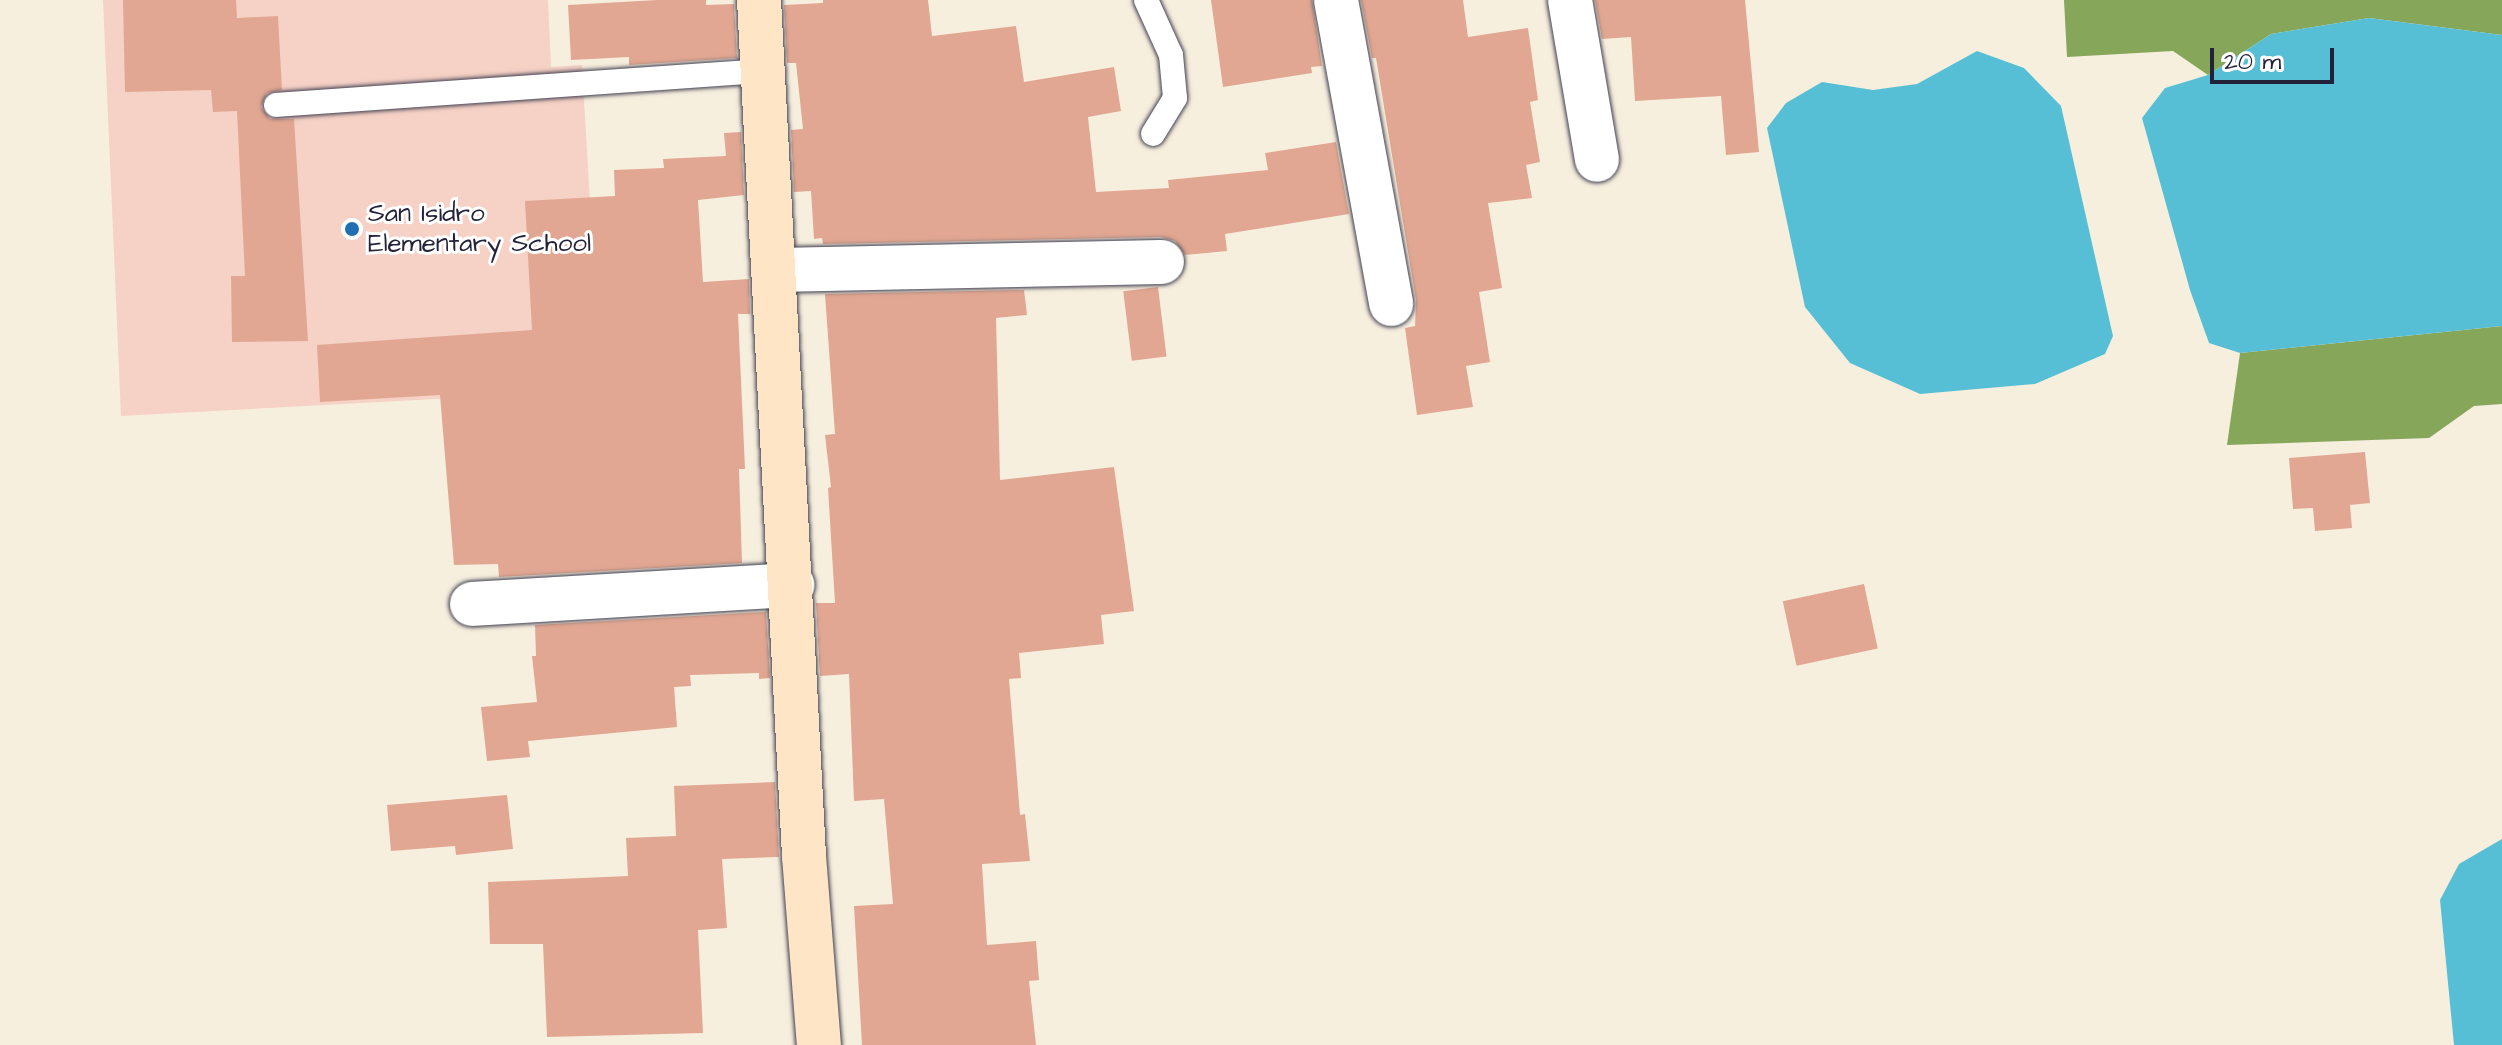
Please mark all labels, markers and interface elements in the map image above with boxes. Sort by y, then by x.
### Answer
scale bar [2214,32,2338,82]
text: 20 m [2224,45,2281,79]
place label: San Isidro Elementary School [368,198,591,260]
marker: San Isidro Elementary School [343,220,361,238]

